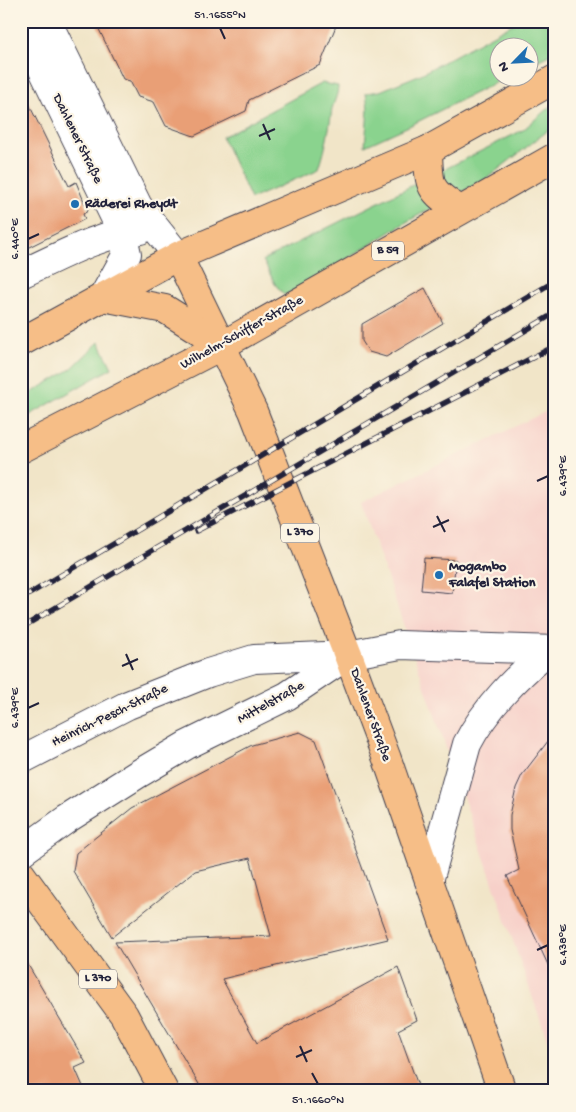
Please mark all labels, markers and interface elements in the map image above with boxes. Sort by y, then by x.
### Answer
text: 51.1655°N [194,9,246,23]
north arrow [488,38,538,88]
text: N [495,59,514,74]
street label: Dahlener Straße [48,91,106,187]
place label: Räderei Rheydt [84,196,178,213]
marker: Räderei Rheydt [69,198,81,210]
text: 6.440°E [9,218,23,259]
road number: B 59 [372,242,404,260]
street label: Wilhelm-Schiffer-Straße [178,292,307,374]
text: 6.439°E [557,455,571,496]
road number: L 370 [281,524,319,542]
place label: Mogambo Falafel Station [448,559,536,592]
marker: Mogambo Falafel Station [433,569,445,581]
street label: Dahlener Straße [345,665,395,764]
street label: Mittelstraße [235,677,308,728]
street label: Heinrich-Pesch-Straße [49,680,171,751]
text: 6.439°E [9,687,23,728]
text: 6.438°E [557,924,571,966]
road number: L 370 [79,970,117,989]
text: 51.1660°N [292,1094,344,1108]

